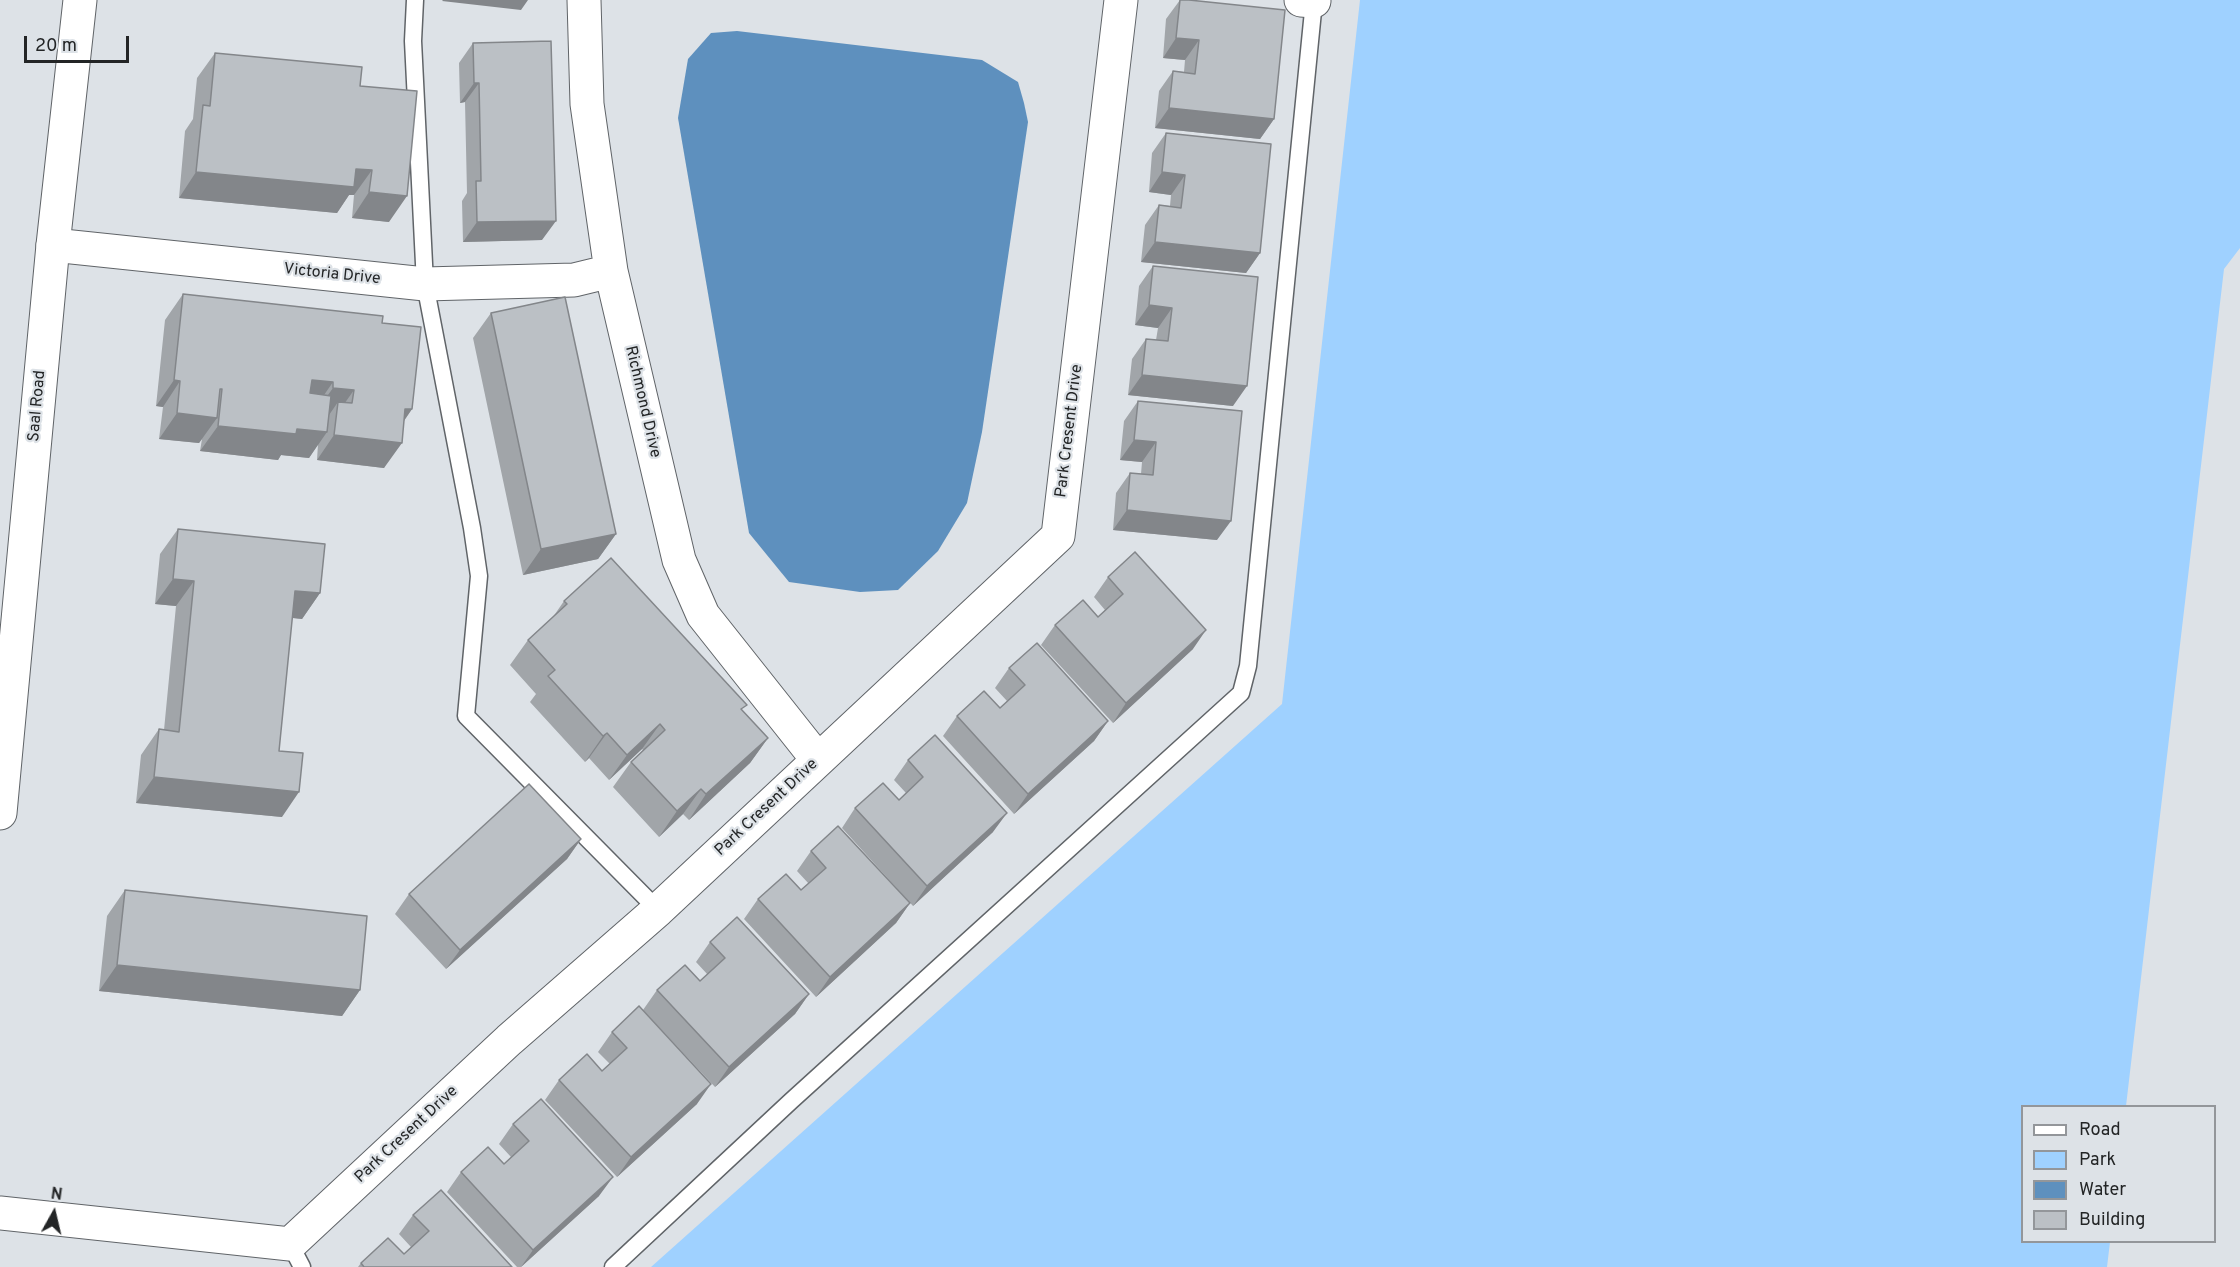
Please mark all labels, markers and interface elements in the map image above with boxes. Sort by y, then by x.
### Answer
scale bar [27,24,132,62]
text: 20 m [35,35,77,58]
street label: Victoria Drive [283,260,381,290]
street label: Richmond Drive [620,344,664,460]
street label: Park Cresent Drive [1052,363,1088,499]
street label: Saal Road [25,370,51,442]
street label: Park Cresent Drive [711,755,823,861]
street label: Park Cresent Drive [351,1082,463,1188]
legend [2021,1105,2216,1243]
text: Road [2079,1119,2121,1142]
text: Park [2079,1149,2116,1172]
text: Water [2079,1179,2126,1202]
north arrow [24,1183,84,1243]
text: N [49,1184,64,1206]
text: Building [2079,1209,2145,1232]

